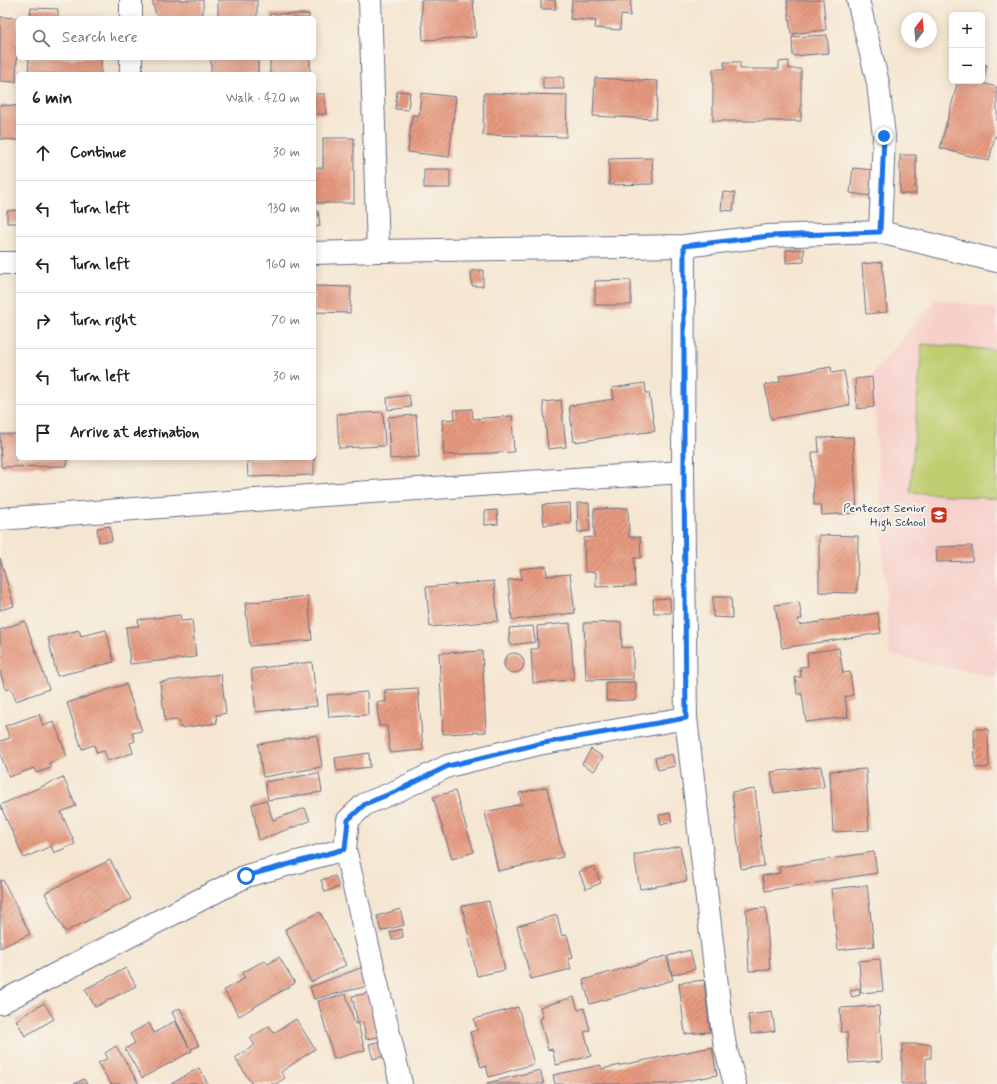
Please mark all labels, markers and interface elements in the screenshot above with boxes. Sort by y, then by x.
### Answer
north arrow [901,12,937,48]
map controls [949,12,985,84]
button: + [949,12,985,48]
search box [16,16,316,60]
icon: search [30,27,52,49]
text: Search here [62,28,138,48]
button: − [949,48,985,84]
text: 6 min [32,87,72,109]
text: Walk · 420 m [226,90,300,107]
route end [875,127,893,145]
icon: ahead [32,142,54,164]
text: Continue [70,143,126,163]
text: 30 m [273,144,300,161]
icon: left [32,198,54,220]
text: Turn left [70,199,130,219]
text: 130 m [267,200,300,217]
icon: left [32,254,54,276]
text: Turn left [70,255,130,275]
text: 160 m [265,256,300,273]
icon: right [32,310,54,332]
text: Turn right [70,311,137,331]
text: 70 m [271,312,300,329]
icon: left [32,366,54,388]
text: Turn left [70,367,130,387]
text: 30 m [273,368,300,385]
icon: arrive [32,422,54,444]
text: Arrive at destination [70,423,199,443]
place label: Pentecost Senior High School [843,501,926,532]
school or university icon: Pentecost Senior High School [929,505,949,525]
route start [237,867,255,885]

